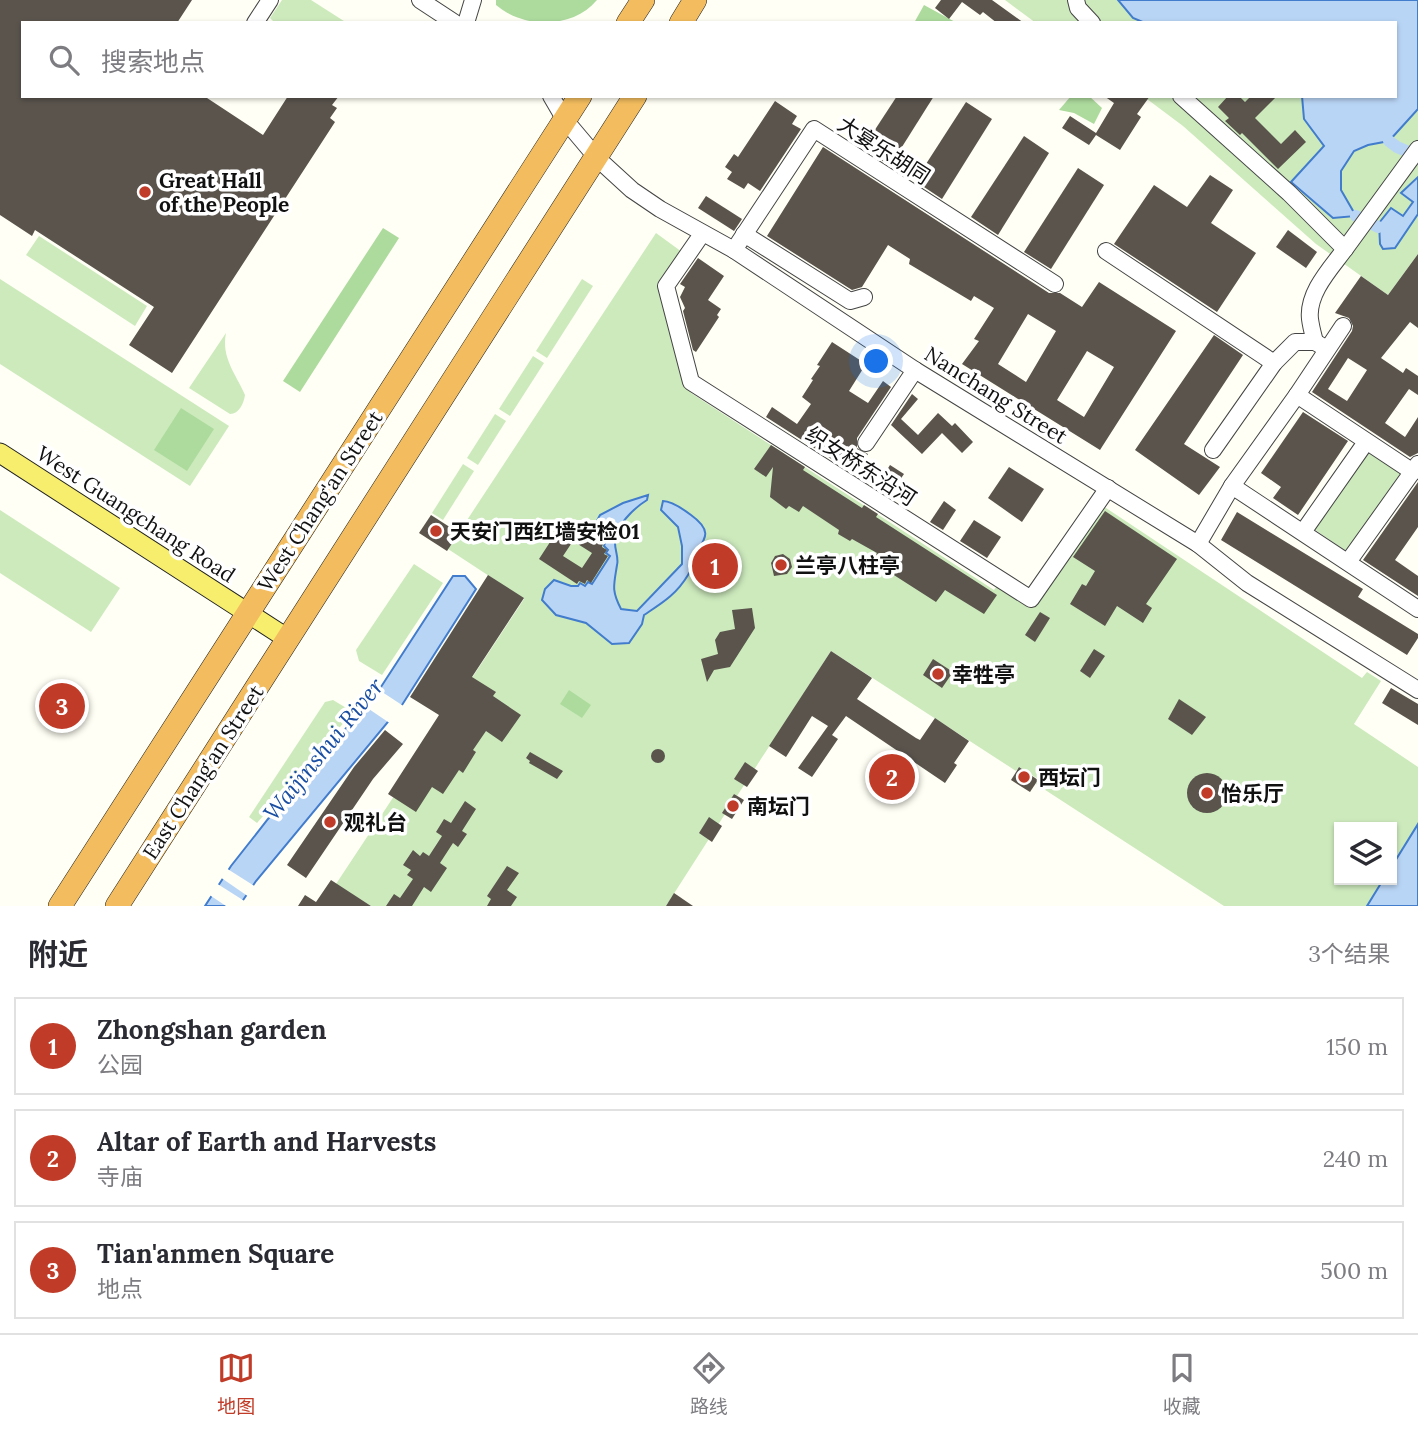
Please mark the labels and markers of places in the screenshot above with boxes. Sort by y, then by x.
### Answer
place label: Great Hall of the People [159,167,289,218]
marker: Great Hall of the People [137,184,153,200]
place label: 天安门西红墙安检01 [450,518,640,545]
marker: 天安门西红墙安检01 [428,523,444,539]
pin: 1 [692,540,738,592]
place label: 兰亭八柱亭 [795,552,900,579]
marker: 兰亭八柱亭 [773,557,789,573]
place label: 幸牲亭 [952,661,1015,688]
marker: 幸牲亭 [930,666,946,682]
pin: 3 [39,680,85,732]
pin: 2 [869,751,915,803]
place label: 西坛门 [1038,764,1101,791]
marker: 西坛门 [1016,769,1032,785]
place label: 怡乐厅 [1221,780,1284,807]
marker: 怡乐厅 [1199,785,1215,801]
place label: 南坛门 [747,793,810,820]
marker: 南坛门 [725,798,741,814]
place label: 观礼台 [344,809,407,836]
marker: 观礼台 [322,814,338,830]

